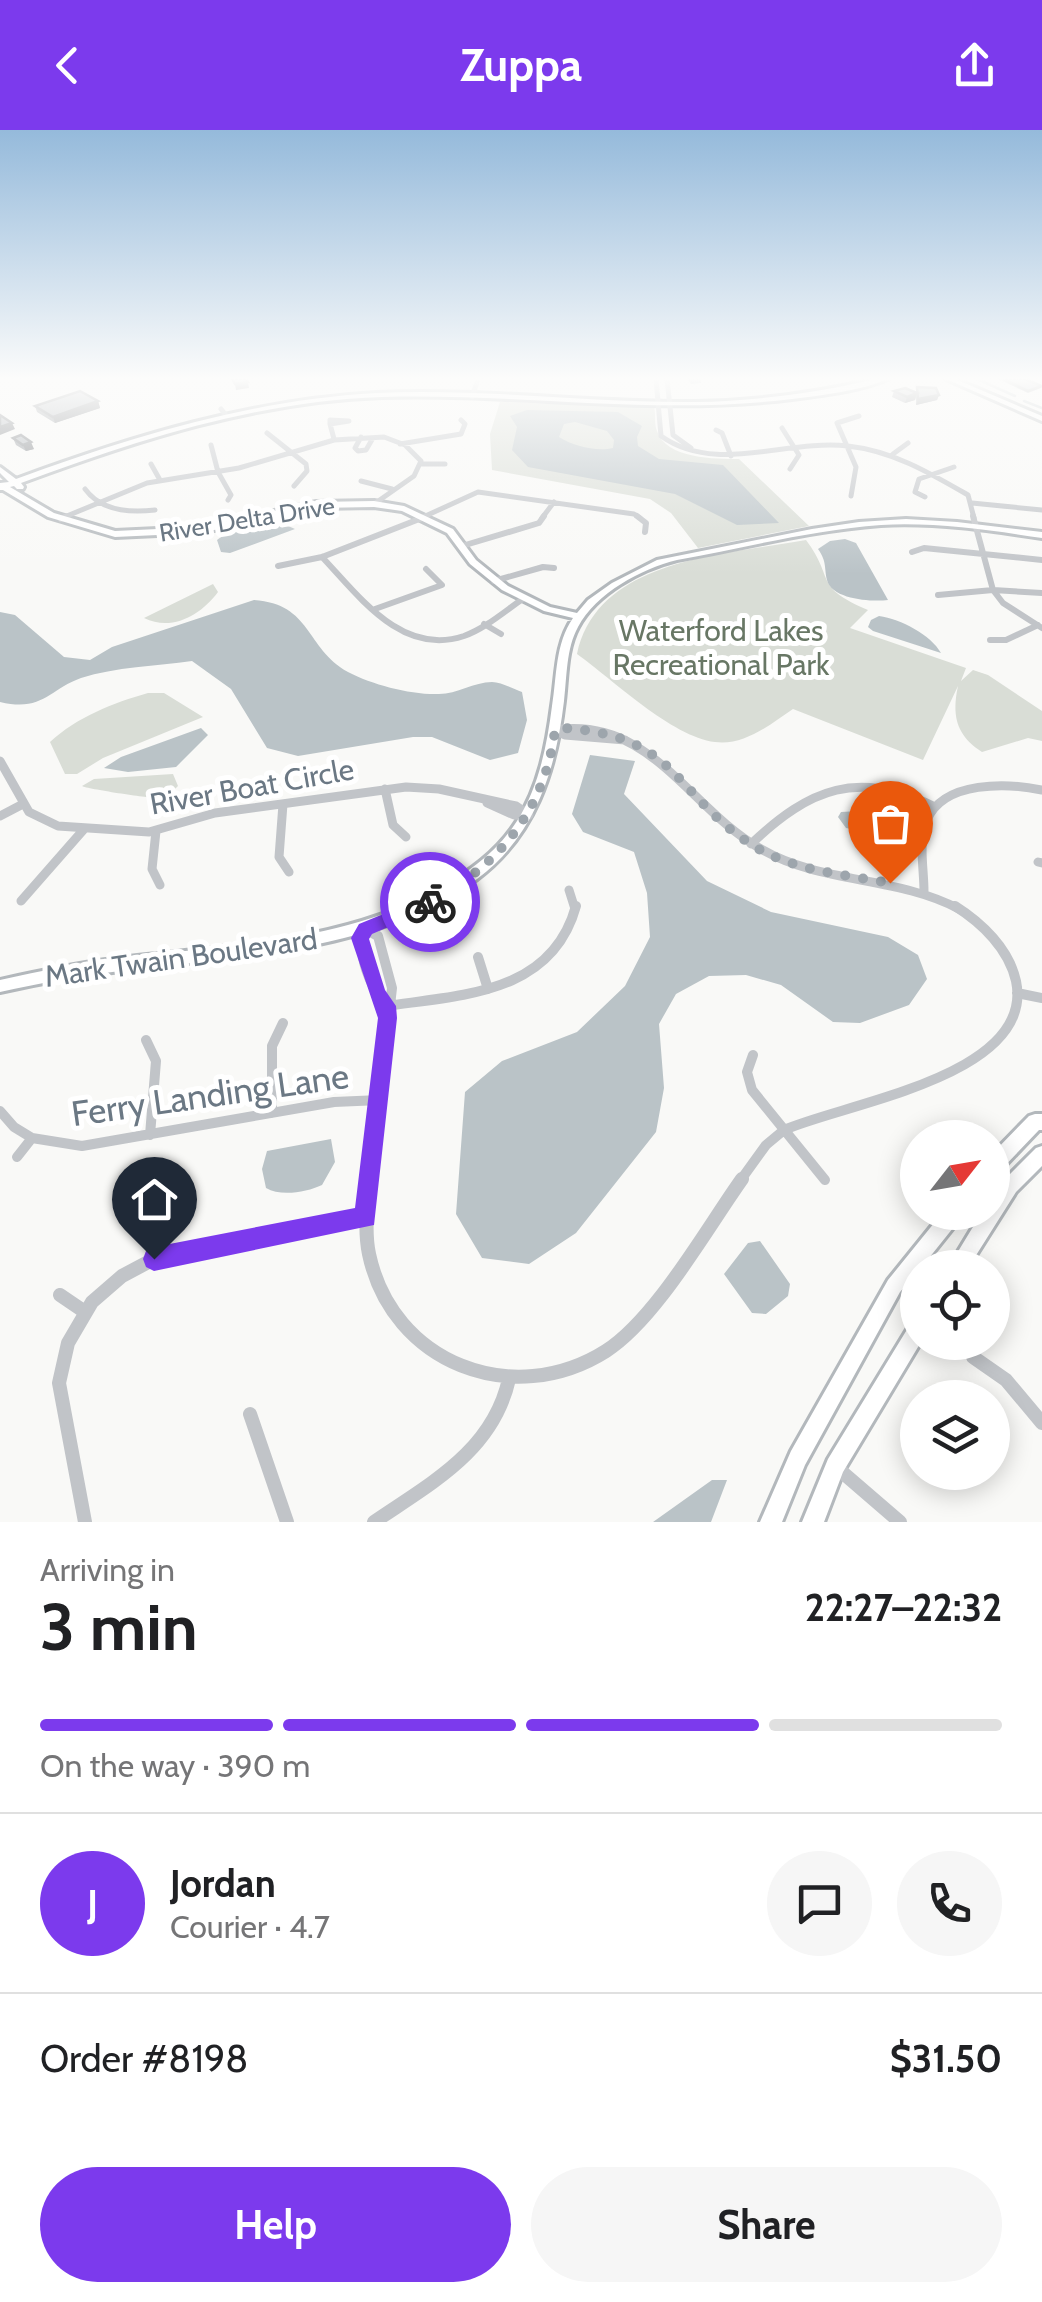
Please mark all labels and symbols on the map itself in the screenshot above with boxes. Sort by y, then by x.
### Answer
street label: River Delta Drive [157,490,337,548]
park label: Waterford Lakes Recreational Park [612,612,830,683]
street label: River Boat Circle [147,750,357,823]
pin [848,781,933,884]
courier [380,852,480,952]
street label: Mark Twain Boulevard [42,920,320,995]
street label: Ferry Landing Lane [68,1054,351,1135]
north arrow [900,1120,1010,1230]
pin [112,1157,197,1260]

